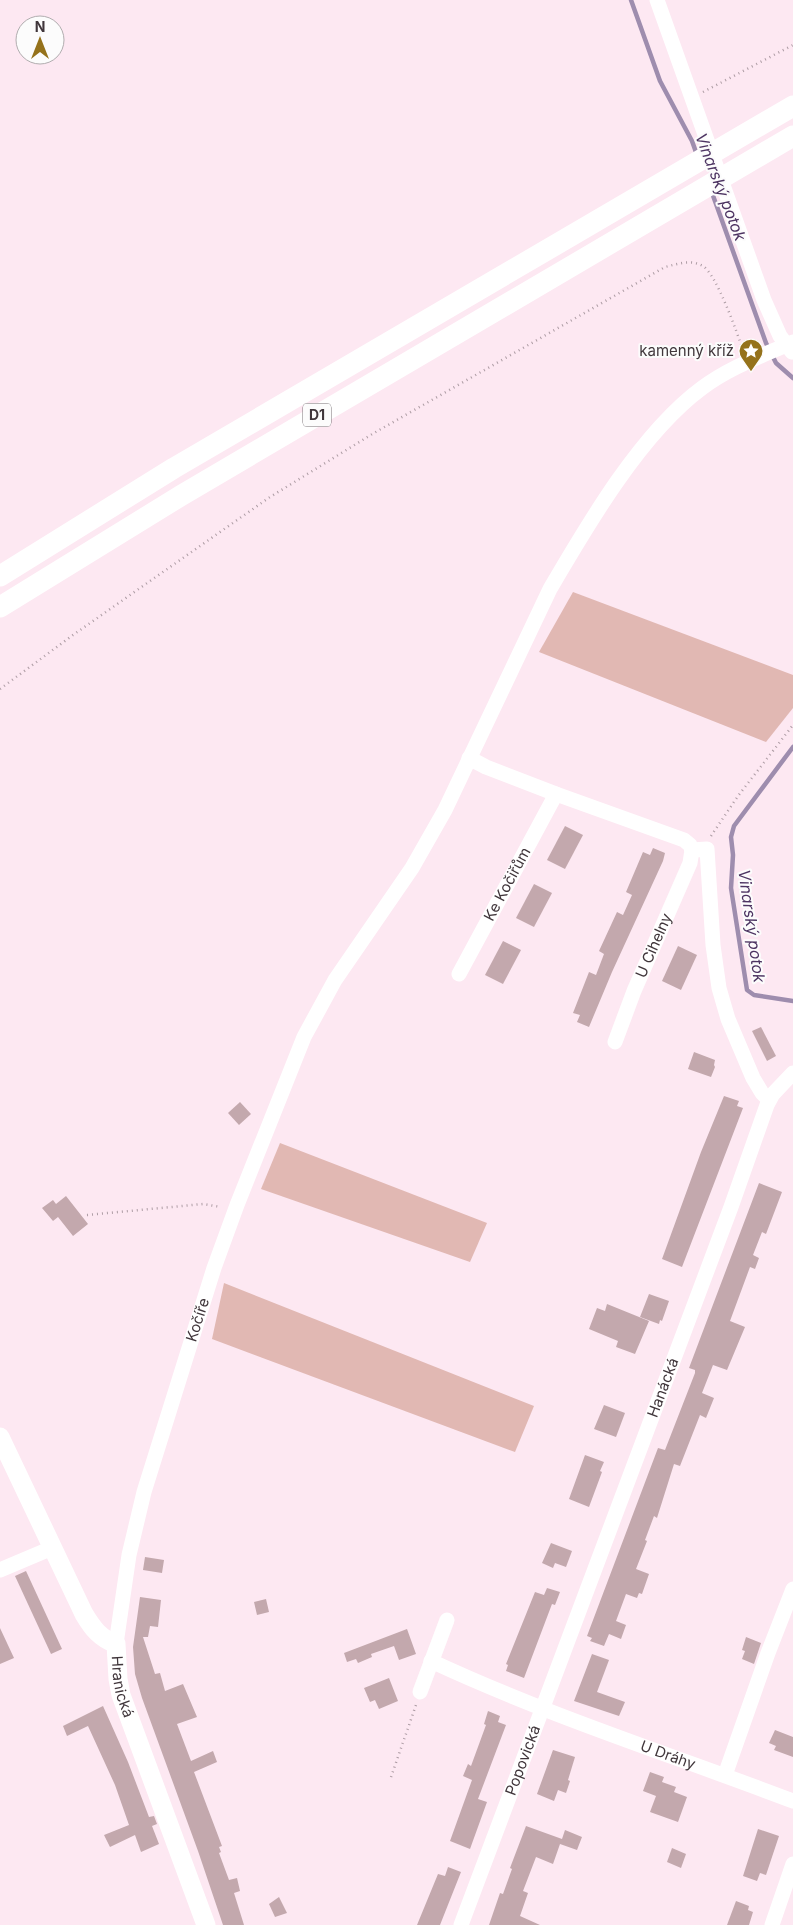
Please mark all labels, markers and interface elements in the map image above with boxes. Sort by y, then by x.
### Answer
north arrow [15,15,65,65]
text: N [35,18,45,35]
water label: Vinarský potok [691,130,751,244]
place icon: kamenný kříž [738,338,764,372]
place label: kamenný kříž [639,341,734,360]
road number: D1 [303,404,331,426]
street label: Ke Kočiřům [479,844,534,924]
water label: Vinarský potok [734,868,770,984]
street label: U Cihelny [631,910,676,981]
street label: Kočíře [182,1296,213,1344]
street label: Hanácká [643,1355,682,1420]
street label: Hranická [108,1655,138,1720]
street label: Popovická [501,1722,544,1798]
street label: U Dráhy [638,1736,699,1774]

